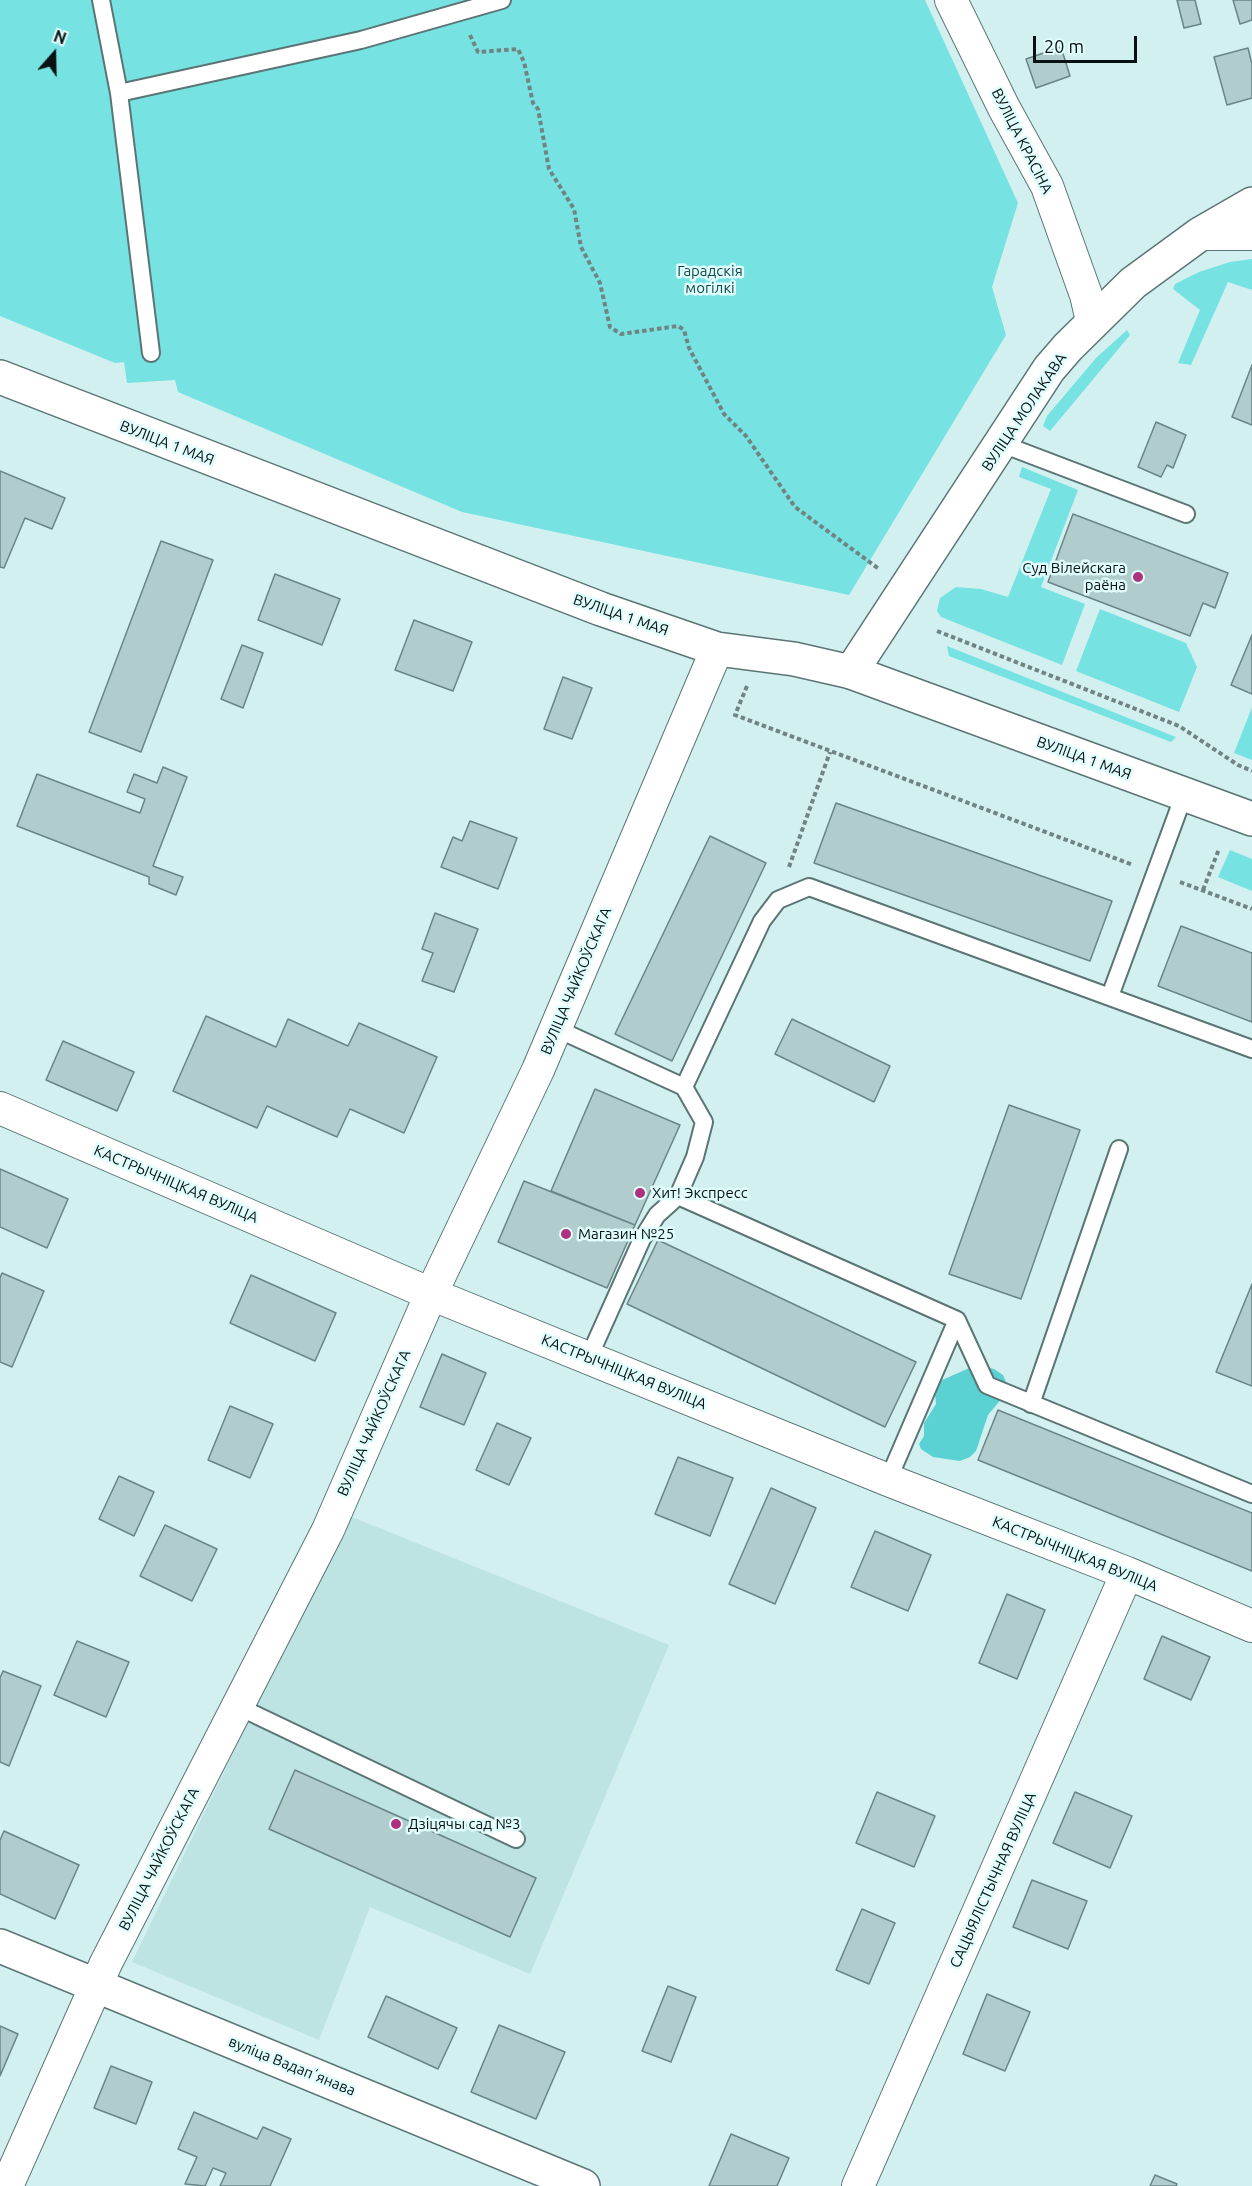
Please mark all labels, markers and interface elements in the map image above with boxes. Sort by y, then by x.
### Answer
north arrow [24,24,84,84]
scale bar [1036,24,1140,62]
text: N [51,27,69,48]
text: 20 m [1044,36,1084,56]
street label: ВУЛІЦА КРАСІНА [988,85,1056,197]
park label: Гарадскія могілкі [677,262,743,297]
street label: ВУЛІЦА МОЛАКАВА [978,350,1070,474]
street label: ВУЛІЦА 1 МАЯ [117,417,217,469]
place label: Суд Вілейскага раёна [1022,559,1126,594]
marker: Суд Вілейскага раёна [1131,570,1145,584]
street label: ВУЛІЦА 1 МАЯ [571,590,671,640]
street label: ВУЛІЦА 1 МАЯ [1034,733,1134,783]
street label: ВУЛІЦА ЧАЙКОЎСКАГА [537,905,615,1057]
street label: КАСТРЫЧНІЦКАЯ ВУЛІЦА [91,1141,261,1227]
place label: Хит! Экспресс [652,1184,748,1202]
marker: Хит! Экспресс [633,1186,647,1200]
place label: Магазин №25 [578,1225,674,1243]
marker: Магазин №25 [559,1227,573,1241]
street label: КАСТРЫЧНІЦКАЯ ВУЛІЦА [539,1331,709,1413]
street label: ВУЛІЦА ЧАЙКОЎСКАГА [334,1347,414,1499]
street label: КАСТРЫЧНІЦКАЯ ВУЛІЦА [990,1513,1160,1595]
street label: ВУЛІЦА ЧАЙКОЎСКАГА [115,1784,203,1934]
street label: САЦЫЯЛІСТЫЧНАЯ ВУЛІЦА [946,1789,1040,1971]
place label: Дзіцячы сад №3 [408,1815,520,1833]
marker: Дзіцячы сад №3 [389,1817,403,1831]
street label: вуліца Вадапʼянава [226,2032,358,2100]

